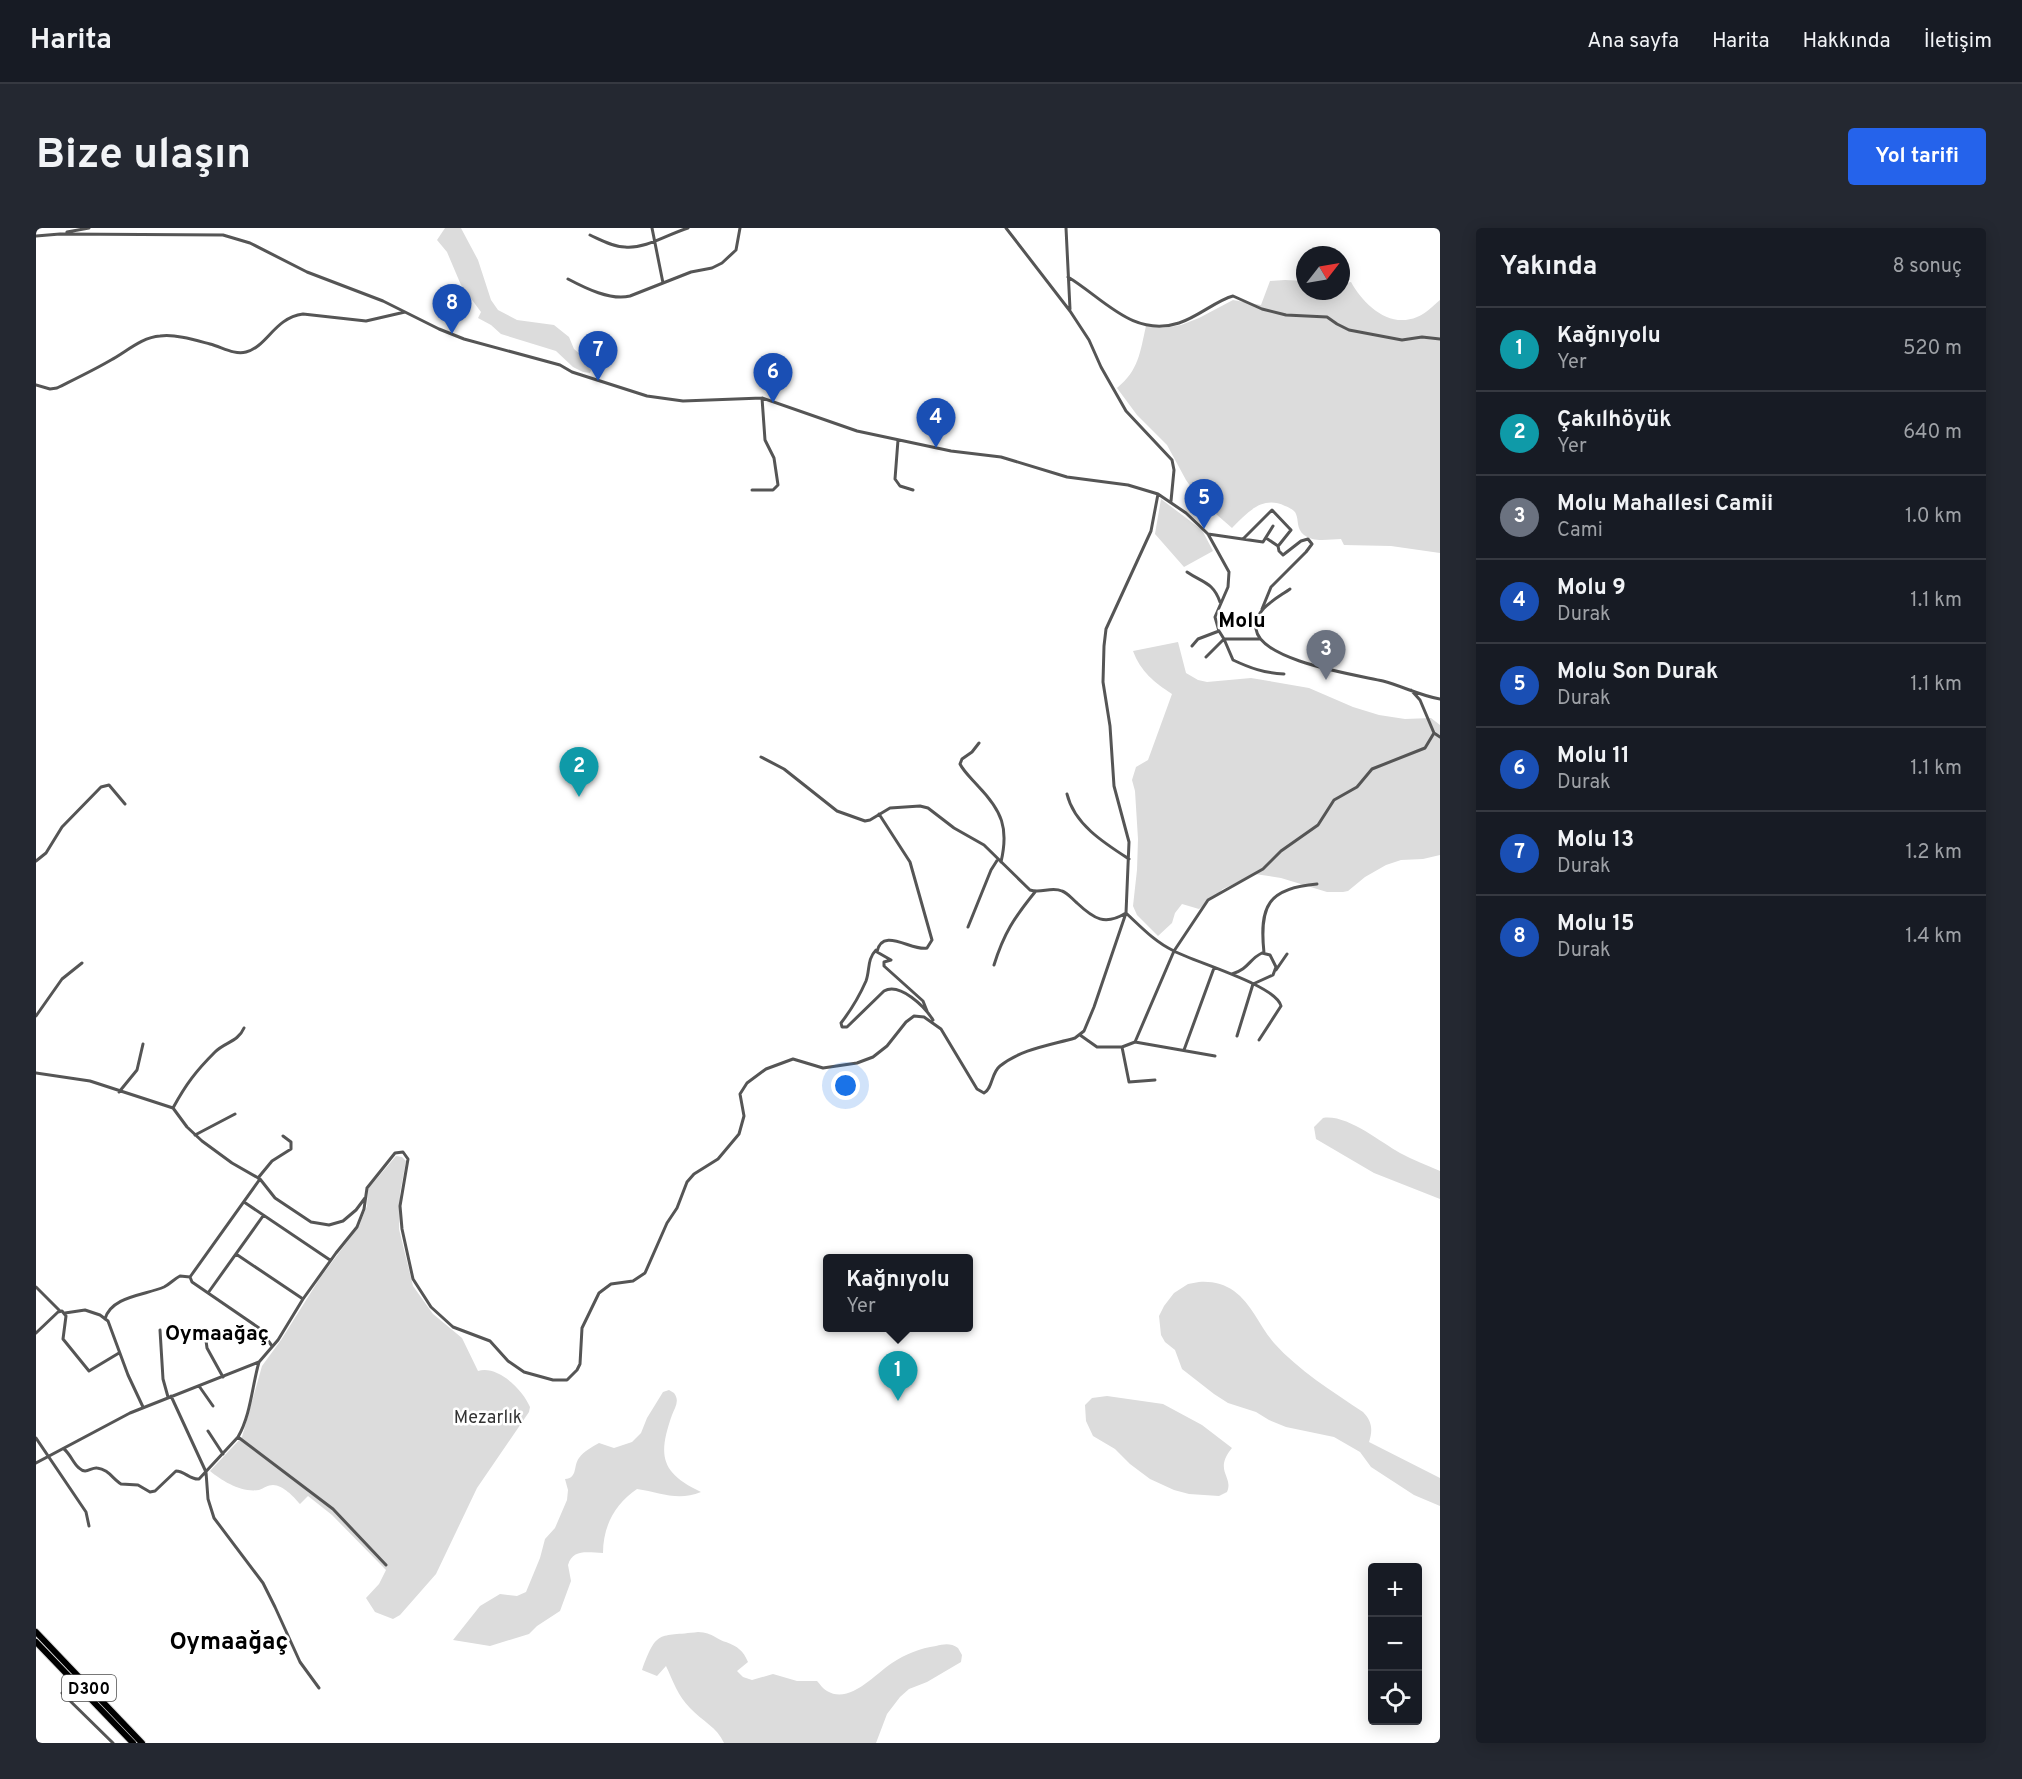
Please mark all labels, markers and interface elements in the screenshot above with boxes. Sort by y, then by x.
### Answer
text: Harita [30,23,112,59]
text: Ana sayfa [1587,28,1679,55]
text: Harita [1712,28,1770,55]
text: Hakkında [1803,28,1891,55]
text: İletişim [1924,28,1992,55]
button: Yol tarifi [1848,128,1986,185]
text: Bize ulaşın [36,130,251,183]
north arrow [1296,246,1350,300]
text: Yakında [1500,251,1597,284]
text: 8 sonuç [1892,254,1962,280]
pin: 8 [432,285,472,334]
text: Kağnıyolu [1557,323,1661,350]
pin: 7 [578,332,618,381]
text: 1 [1516,336,1524,362]
text: 520 m [1903,336,1962,362]
text: Yer [1557,350,1587,376]
pin: 6 [754,354,792,403]
pin: 4 [916,398,956,448]
text: Çakılhöyük [1557,407,1672,434]
text: 2 [1513,420,1526,446]
text: 640 m [1903,420,1962,446]
text: Yer [1557,434,1587,460]
pin: 5 [1184,480,1224,529]
text: Molu Mahallesi Camii [1557,491,1773,518]
text: 3 [1514,504,1526,530]
text: 1.0 km [1905,504,1962,530]
text: Cami [1557,518,1603,544]
text: Molu 9 [1557,575,1626,602]
text: 4 [1513,588,1526,614]
text: 1.1 km [1910,588,1962,614]
text: Durak [1557,602,1611,628]
district label: Molu [1218,608,1266,635]
pin: 3 [1306,630,1346,680]
text: Molu Son Durak [1557,659,1718,686]
text: 5 [1513,672,1526,698]
text: 1.1 km [1910,672,1962,698]
text: Durak [1557,686,1611,712]
text: Molu 11 [1557,743,1630,770]
pin: 2 [560,748,598,797]
text: 6 [1513,756,1526,782]
text: 1.1 km [1910,756,1962,782]
text: Durak [1557,770,1611,796]
text: Molu 13 [1557,827,1634,854]
text: 7 [1514,840,1525,866]
text: 1.2 km [1906,840,1962,866]
text: Durak [1557,854,1611,880]
text: Molu 15 [1557,911,1634,938]
text: 8 [1513,924,1526,950]
text: 1.4 km [1905,924,1962,950]
text: Durak [1557,938,1611,964]
your location [831,1071,860,1100]
popup [823,1254,973,1332]
text: Kağnıyolu [846,1267,950,1294]
text: Yer [846,1294,876,1320]
district label: Oymaağaç [165,1321,269,1348]
pin: 1 [878,1352,918,1401]
park label: Mezarlık [454,1407,522,1430]
map controls [1368,1563,1422,1725]
button: + [1368,1563,1422,1617]
button: − [1368,1617,1422,1671]
district label: Oymaağaç [170,1628,288,1658]
button: locate [1368,1671,1422,1725]
road number: D300 [62,1675,116,1701]

